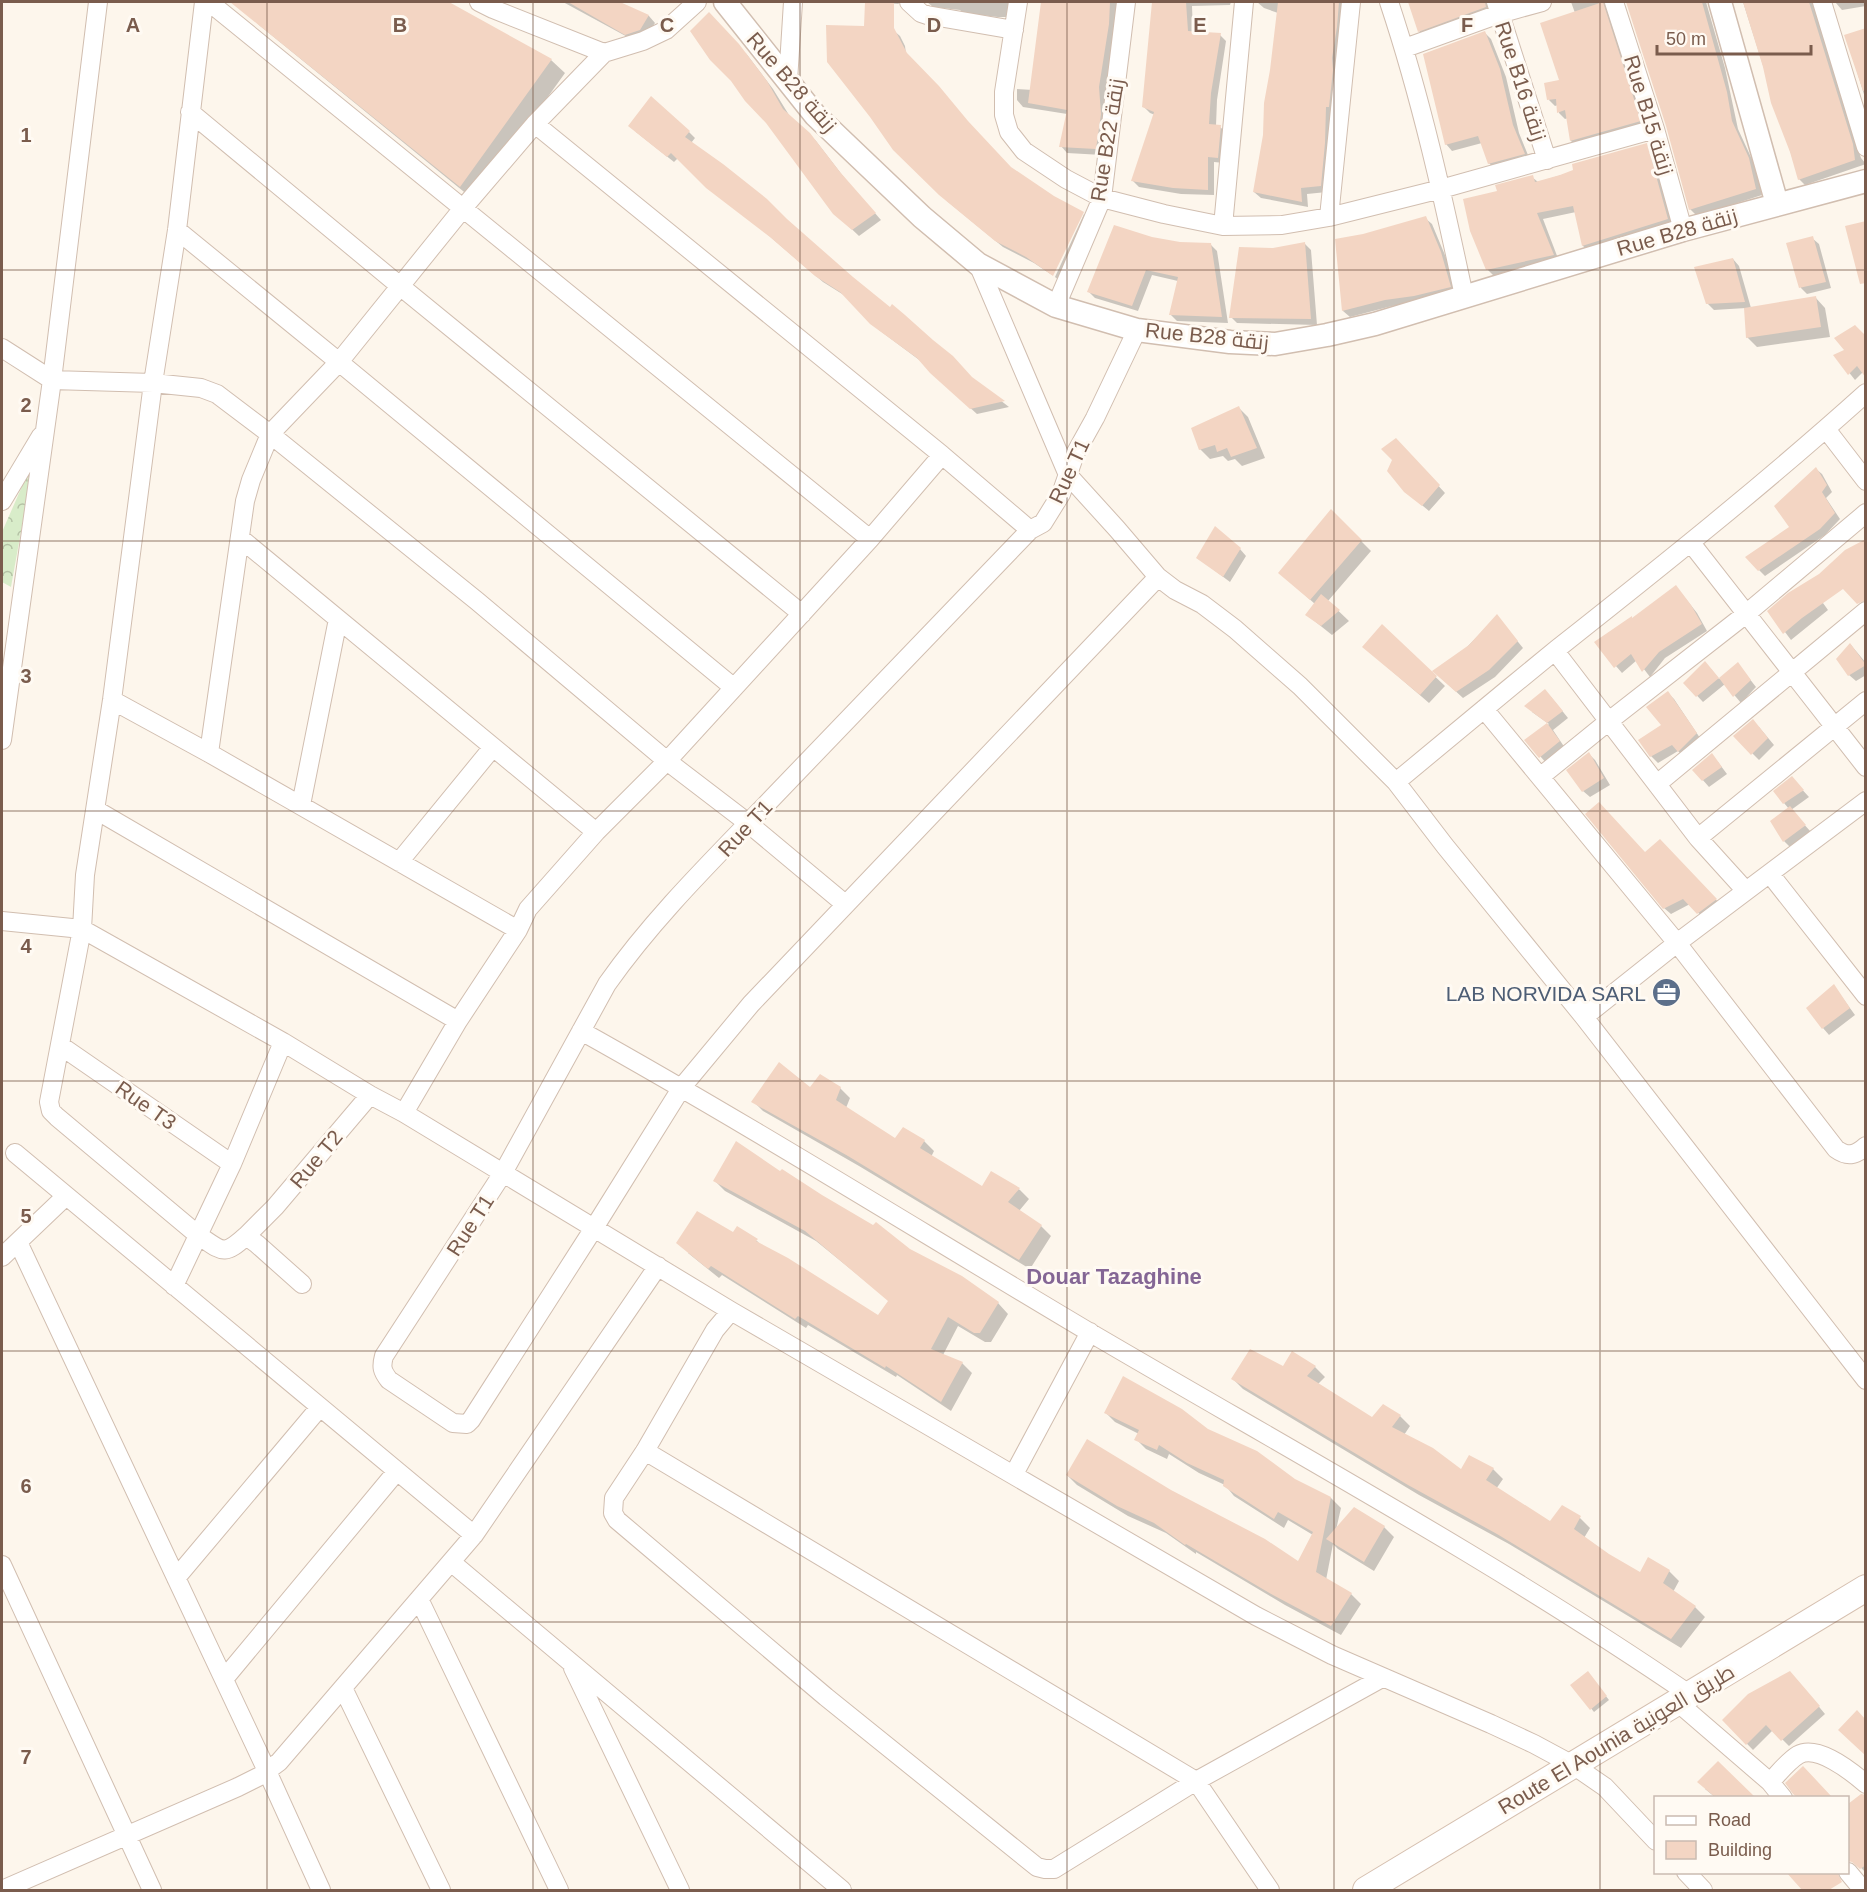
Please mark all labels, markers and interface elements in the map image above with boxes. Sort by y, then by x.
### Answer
text: A [126,14,140,36]
text: B [393,14,407,36]
text: C [660,14,674,36]
text: D [927,14,941,36]
text: E [1193,14,1207,36]
text: F [1461,14,1473,36]
street label: Rue B16 زنقة [1490,18,1551,144]
scale bar [1657,18,1812,56]
street label: Rue B28 زنقة [742,28,841,137]
text: 50 m [1666,29,1706,49]
street label: Rue B15 زنقة [1619,52,1678,178]
street label: Rue B22 زنقة [1086,77,1129,203]
text: 1 [20,124,32,146]
street label: Rue B28 زنقة [1614,204,1740,261]
street label: Rue B28 زنقة [1144,318,1270,355]
text: 2 [20,394,32,416]
street label: Rue T1 [1044,435,1094,507]
text: 3 [20,665,32,687]
street label: Rue T1 [713,795,777,861]
text: 4 [20,935,32,957]
office icon: LAB NORVIDA SARL [1651,977,1683,1009]
place label: LAB NORVIDA SARL [1446,982,1646,1005]
street label: Rue T3 [111,1076,181,1134]
street label: Rue T2 [285,1125,347,1193]
street label: Rue T1 [442,1190,498,1260]
text: 5 [20,1205,32,1227]
district label: Douar Tazaghine [1026,1264,1202,1289]
text: 6 [20,1475,32,1497]
street label: Route El Aounia طريق العونية [1494,1659,1739,1820]
text: 7 [20,1746,32,1768]
legend [1654,1796,1849,1874]
text: Road [1708,1810,1751,1830]
text: Building [1708,1840,1772,1860]

